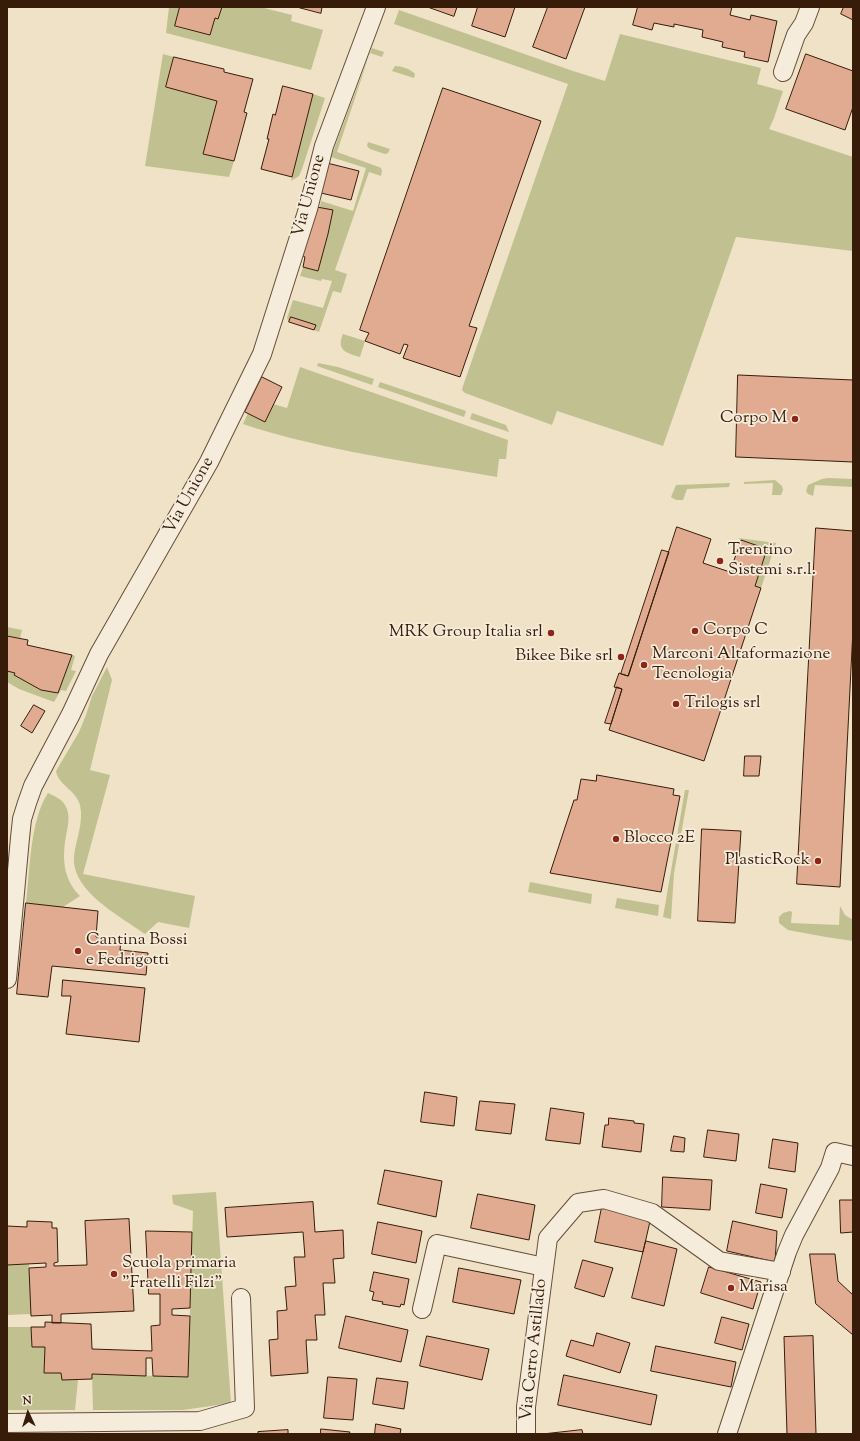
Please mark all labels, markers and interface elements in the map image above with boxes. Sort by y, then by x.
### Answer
street label: Via Unione [289,152,331,240]
place label: Corpo M [720,409,787,429]
marker: Corpo M [790,414,800,424]
street label: Via Unione [161,454,219,538]
place label: Trentino Sistemi s.r.l. [728,541,816,581]
marker: Trentino Sistemi s.r.l. [715,556,725,566]
place label: Corpo C [703,621,768,641]
place label: MRK Group Italia srl [389,623,543,643]
marker: Corpo C [690,626,700,636]
marker: MRK Group Italia srl [546,628,556,638]
place label: Marconi Altaformazione Tecnologia [652,645,830,685]
place label: Bikee Bike srl [515,647,613,667]
marker: Bikee Bike srl [616,652,626,662]
marker: Marconi Altaformazione Tecnologia [639,660,649,670]
place label: Trilogis srl [684,694,761,714]
marker: Trilogis srl [671,699,681,709]
place label: Blocco 2E [624,829,695,849]
marker: Blocco 2E [611,834,621,844]
place label: PlasticRock [725,851,810,871]
marker: PlasticRock [813,856,823,866]
place label: Cantina Bossi e Fedrigotti [86,931,188,971]
marker: Cantina Bossi e Fedrigotti [73,946,83,956]
place label: Scuola primaria "Fratelli Filzi" [122,1254,236,1294]
marker: Scuola primaria "Fratelli Filzi" [109,1269,119,1279]
street label: Via Cerro Astillado [517,1278,553,1422]
place label: Marisa [739,1278,788,1298]
marker: Marisa [726,1283,736,1293]
north arrow [8,1393,48,1433]
text: N [22,1393,32,1409]

